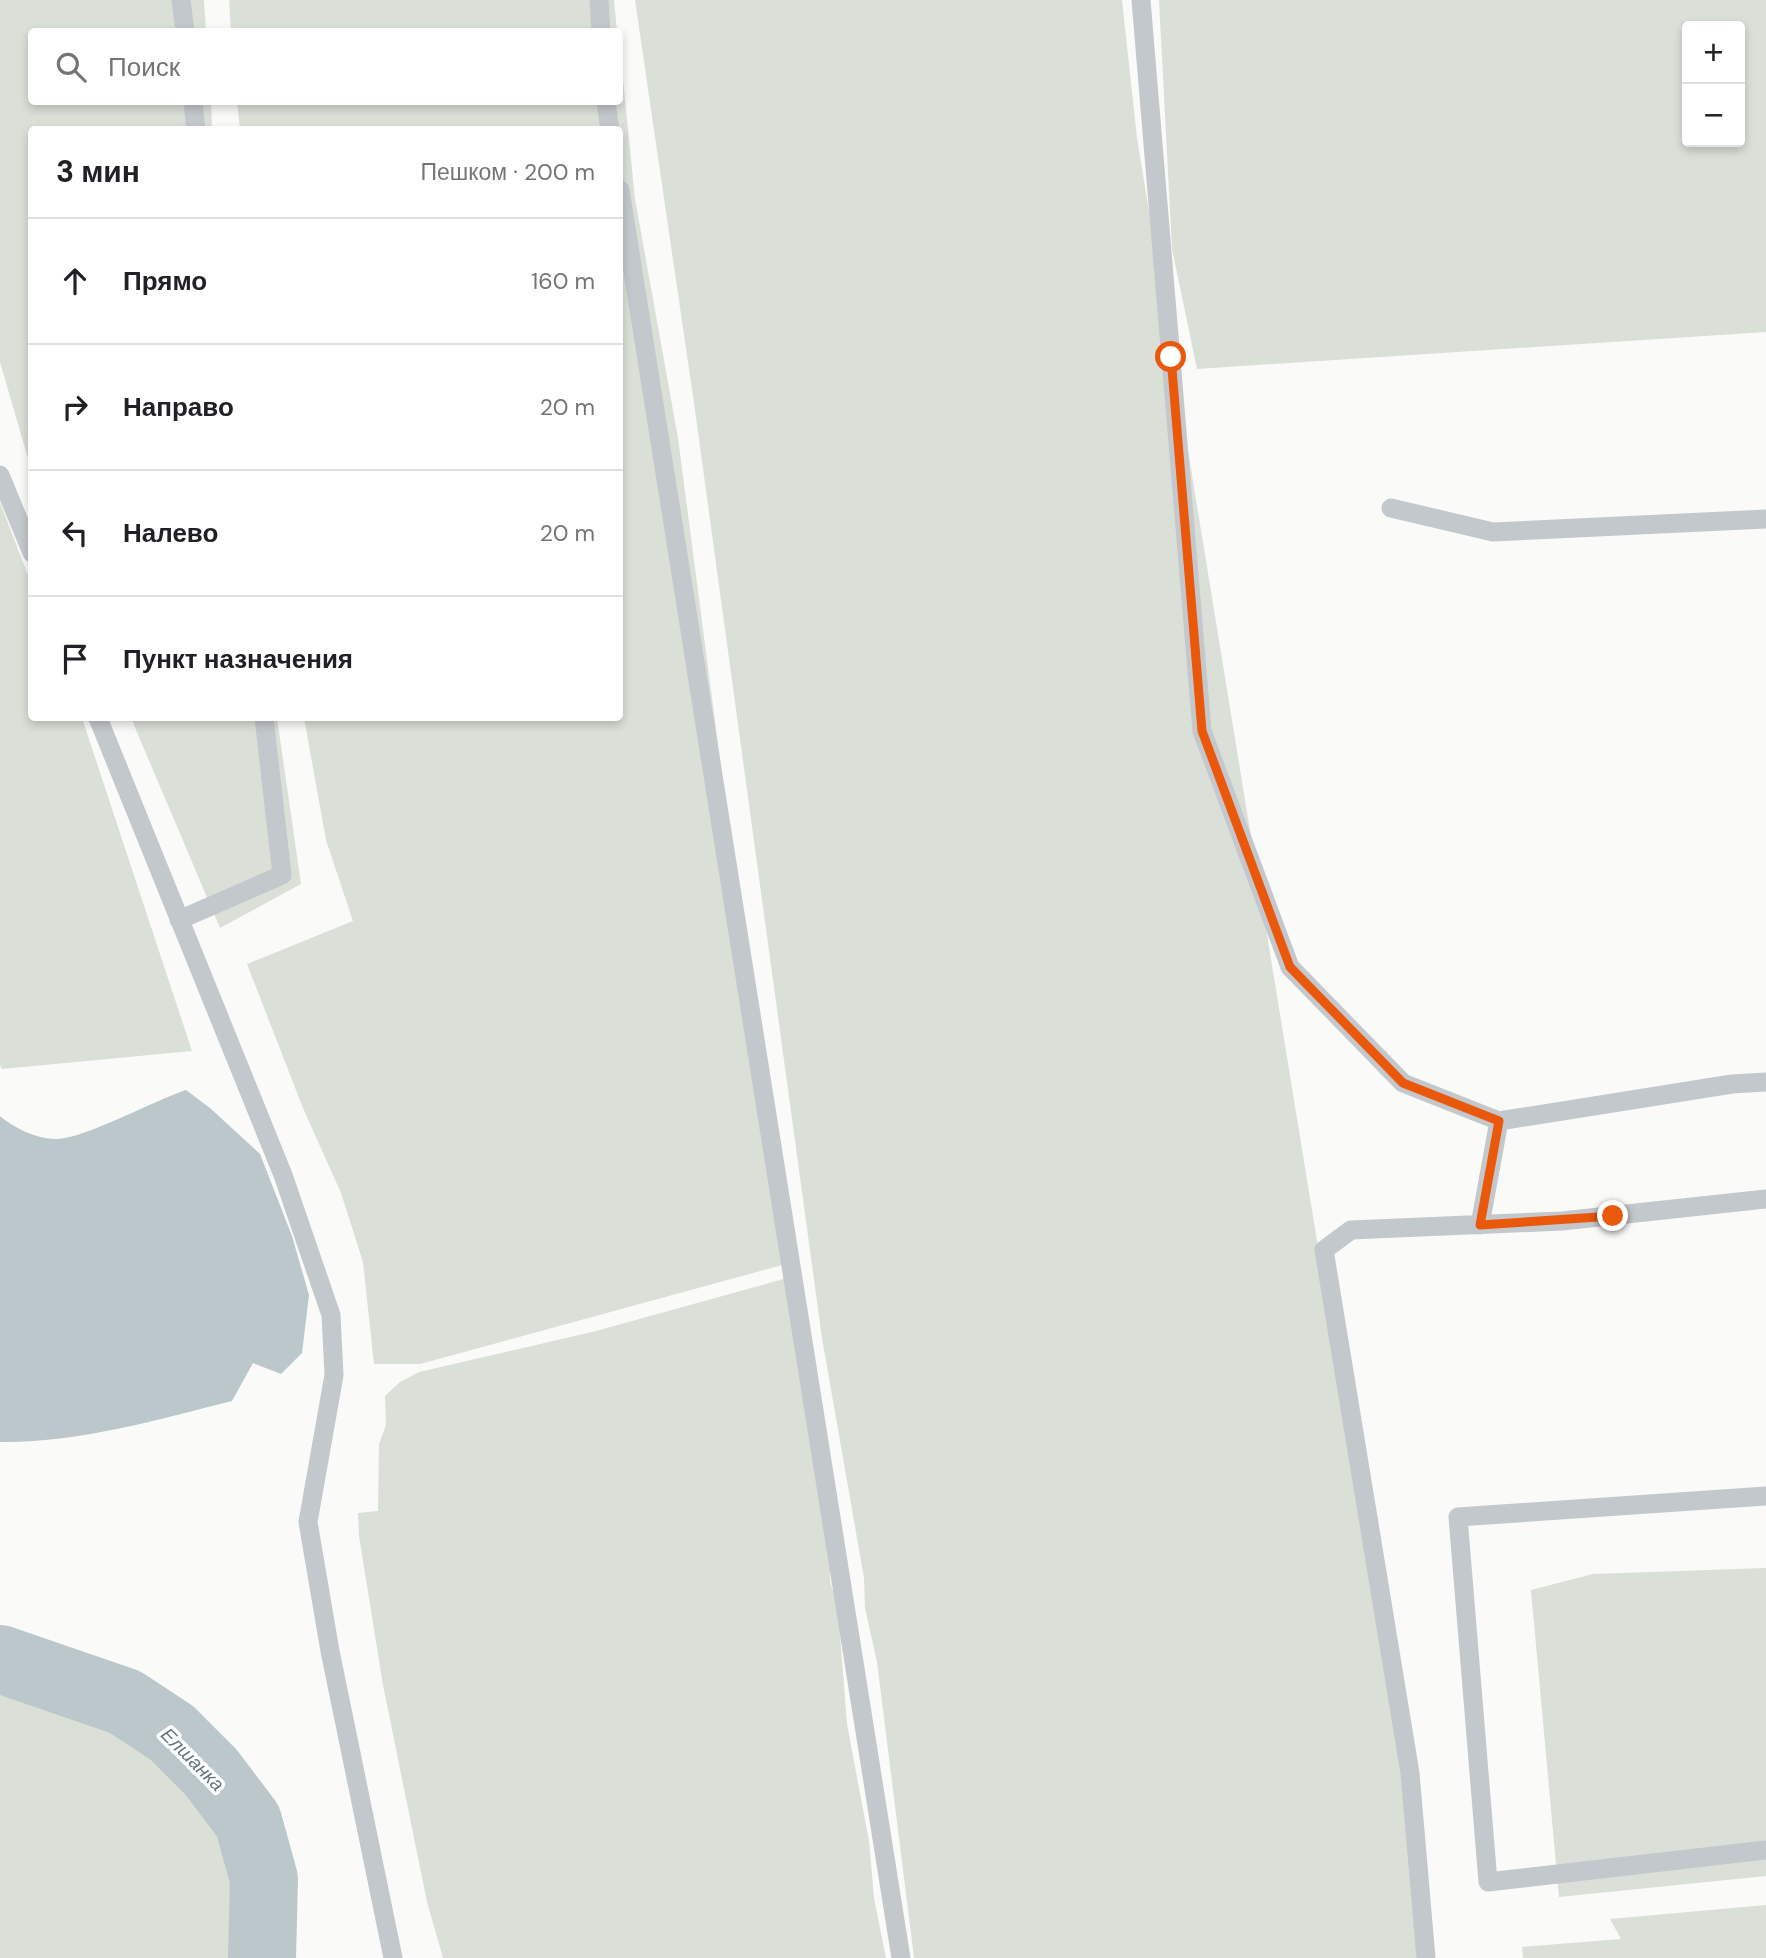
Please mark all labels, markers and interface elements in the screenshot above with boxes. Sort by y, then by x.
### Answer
map controls [1682,21,1745,147]
button: + [1682,21,1745,84]
search box [28,28,623,105]
icon: search [52,48,90,86]
text: Поиск [108,50,180,84]
button: − [1682,84,1745,147]
text: 3 мин [56,152,140,191]
text: Пешком · 200 m [420,157,595,187]
icon: ahead [56,262,94,300]
text: Прямо [123,264,207,298]
text: 160 m [531,266,595,296]
route start [1155,341,1186,372]
icon: right [56,388,94,426]
text: Направо [123,390,234,424]
text: 20 m [540,392,595,422]
icon: left [56,514,94,552]
text: Налево [123,516,218,550]
text: 20 m [540,518,595,548]
icon: arrive [56,640,94,678]
text: Пункт назначения [123,642,353,676]
route end [1597,1200,1628,1231]
water label: Елшанка [156,1722,230,1796]

